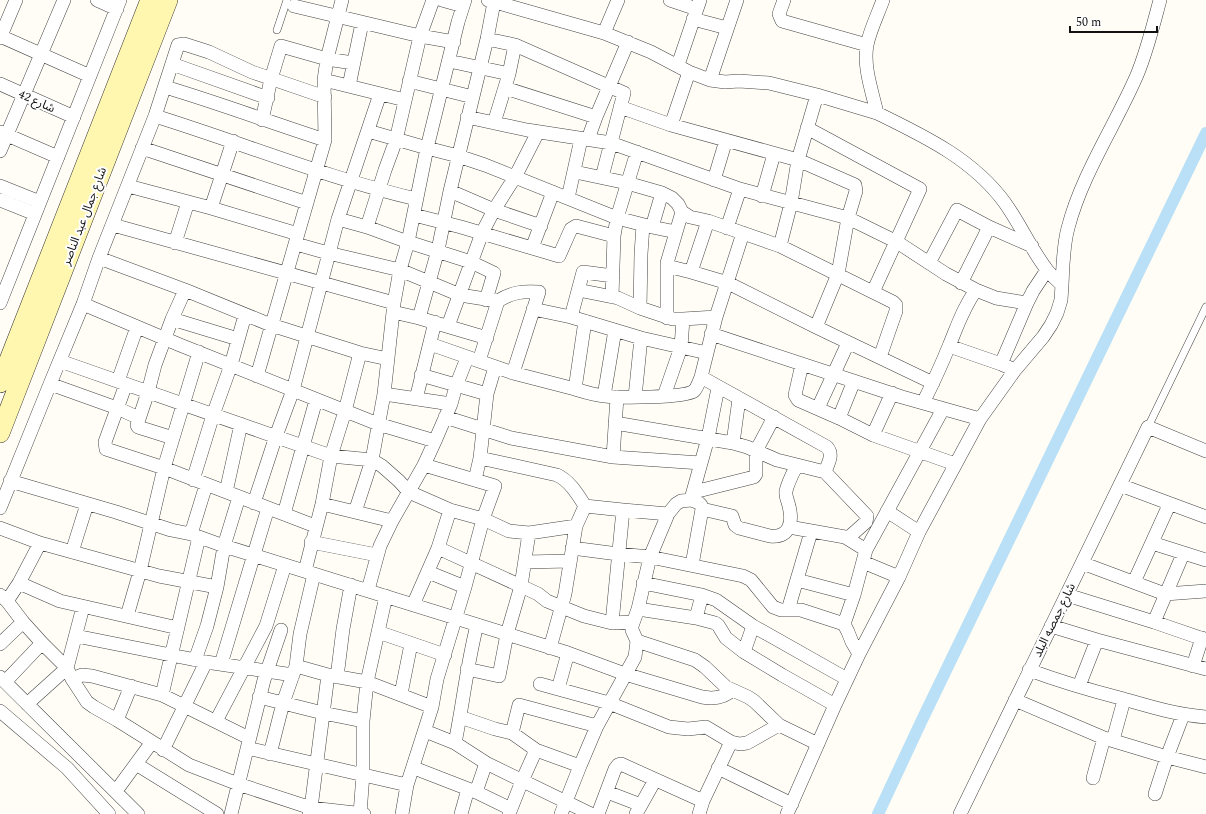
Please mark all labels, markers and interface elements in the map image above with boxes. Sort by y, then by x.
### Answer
scale bar [1070,8,1157,34]
text: 50 m [1076,13,1101,32]
street label: شارع 42 [15,85,58,118]
street label: شارع جمال عبد الناصر [57,164,112,269]
street label: شارع جمصه البلد [1028,580,1081,661]

